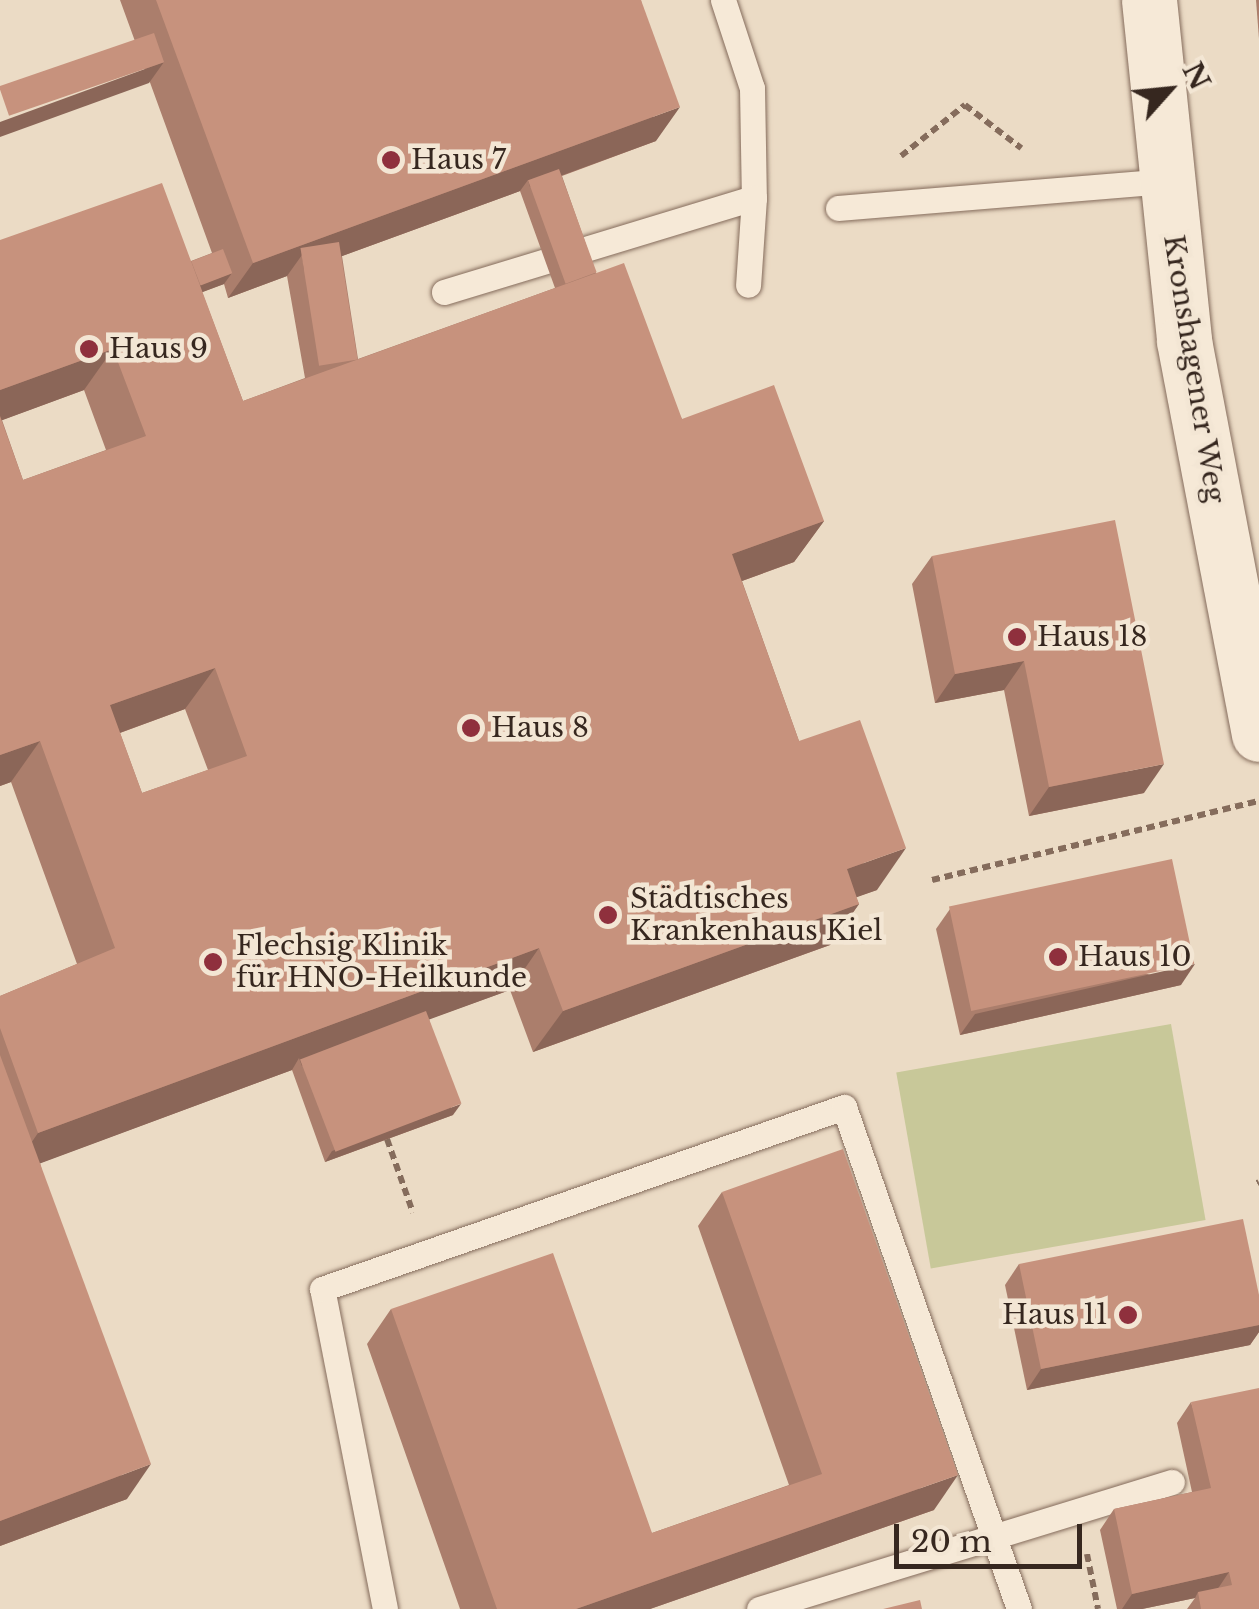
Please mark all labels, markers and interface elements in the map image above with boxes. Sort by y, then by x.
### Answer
north arrow [1119,40,1219,140]
text: N [1175,56,1218,96]
place label: Haus 7 [411,143,506,177]
marker: Haus 7 [380,149,402,171]
street label: Kronshagener Weg [1156,232,1232,506]
place label: Haus 9 [109,332,208,366]
marker: Haus 9 [78,338,100,360]
place label: Haus 18 [1037,620,1147,654]
marker: Haus 18 [1006,626,1028,648]
place label: Haus 8 [491,711,589,745]
marker: Haus 8 [460,717,482,739]
place label: Städtisches Krankenhaus Kiel [630,882,882,948]
marker: Städtisches Krankenhaus Kiel [595,902,621,928]
place label: Flechsig Klinik für HNO-Heilkunde [236,929,528,995]
place label: Haus 10 [1078,940,1191,974]
marker: Haus 10 [1047,946,1069,968]
marker: Flechsig Klinik für HNO-Heilkunde [200,949,226,975]
place label: Haus 11 [1002,1298,1108,1332]
marker: Haus 11 [1117,1304,1139,1326]
scale bar [899,1504,1086,1566]
text: 20 m [911,1523,992,1560]

